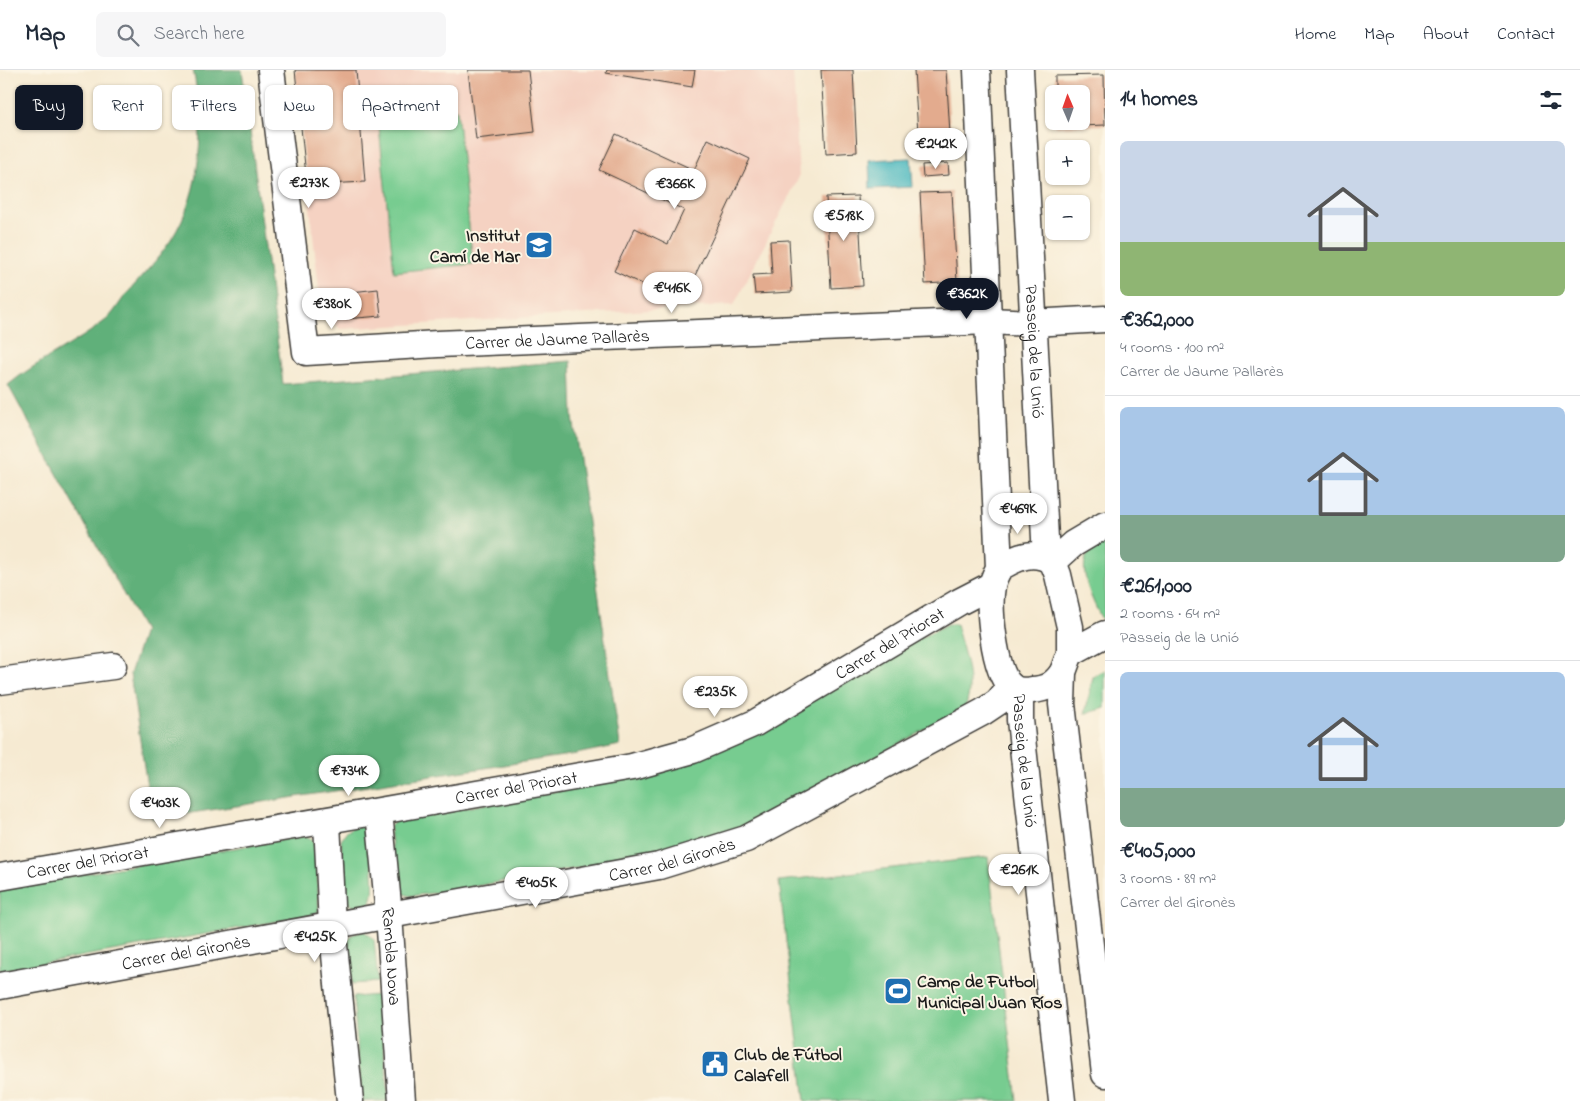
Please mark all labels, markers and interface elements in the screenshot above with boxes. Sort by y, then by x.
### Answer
search box [96,12,446,57]
text: Map [25,17,66,52]
icon: search [114,21,142,49]
text: Search here [154,21,245,48]
text: Home [1295,22,1336,48]
text: Map [1364,22,1395,48]
text: About [1423,22,1469,48]
text: Contact [1497,22,1555,48]
chip: Buy [15,85,83,130]
chip: Rent [93,85,162,130]
chip: Filters [172,85,255,130]
chip: New [265,85,333,130]
chip: Apartment [343,85,458,130]
north arrow [1045,85,1090,130]
map controls [1045,85,1090,240]
text: 14 homes [1120,85,1198,115]
icon: filters [1537,86,1565,114]
pin: €242K [901,128,971,170]
text: €242K [915,132,957,156]
button: + [1045,140,1090,185]
pin: €273K [274,166,344,209]
pin: €366K [640,168,710,210]
text: €273K [289,171,329,195]
text: €366K [655,172,695,196]
icon: home [1298,174,1388,264]
button: − [1045,195,1090,240]
pin: €518K [809,200,879,242]
text: €518K [824,204,864,228]
place label: Institut Camí de Mar [430,224,521,271]
school or university icon: Institut Camí de Mar [524,230,554,260]
pin: €416K [637,272,707,314]
text: €416K [653,276,691,300]
pin: €362K [932,278,1002,320]
text: €362K [947,282,987,306]
street label: Passeig de la Unió [1016,284,1050,419]
pin: €380K [297,288,367,330]
text: €380K [313,292,351,316]
text: €362,000 [1120,306,1194,336]
street label: Carrer de Jaume Pallarès [465,324,650,358]
text: 4 rooms · 100 m² [1120,336,1224,360]
text: Carrer de Jaume Pallarès [1120,360,1284,384]
icon: home [1298,439,1388,529]
pin: €469K [983,492,1053,535]
text: €469K [999,497,1037,521]
text: €261,000 [1120,572,1192,602]
street label: Carrer del Priorat [831,602,950,688]
text: 2 rooms · 64 m² [1120,602,1220,626]
text: Passeig de la Unió [1120,626,1239,650]
pin: €235K [680,676,750,718]
text: €235K [694,680,736,704]
street label: Passeig de la Unió [1005,694,1043,829]
icon: home [1298,704,1388,794]
pin: €734K [314,754,384,797]
text: €734K [330,759,368,783]
street label: Carrer del Priorat [453,766,580,813]
pin: €403K [125,786,195,829]
text: €403K [140,791,180,815]
street label: Carrer del Gironès [607,832,739,890]
text: €405,000 [1120,837,1195,867]
street label: Carrer del Priorat [25,840,151,887]
pin: €261K [984,854,1054,896]
text: €261K [1000,858,1039,882]
pin: €405K [501,866,571,909]
text: 3 rooms · 89 m² [1120,867,1216,891]
text: €405K [515,871,557,895]
text: Carrer del Gironès [1120,891,1236,915]
street label: Rambla Nova [373,906,406,1006]
pin: €425K [280,920,350,963]
text: €425K [294,925,336,949]
street label: Carrer del Gironès [120,930,253,979]
place label: Camp de Futbol Municipal Juan Ríos [917,970,1062,1017]
sports icon: Camp de Futbol Municipal Juan Ríos [883,976,913,1006]
place label: Club de Fútbol Calafell [734,1043,842,1090]
public building icon: Club de Fútbol Calafell [700,1049,730,1079]

